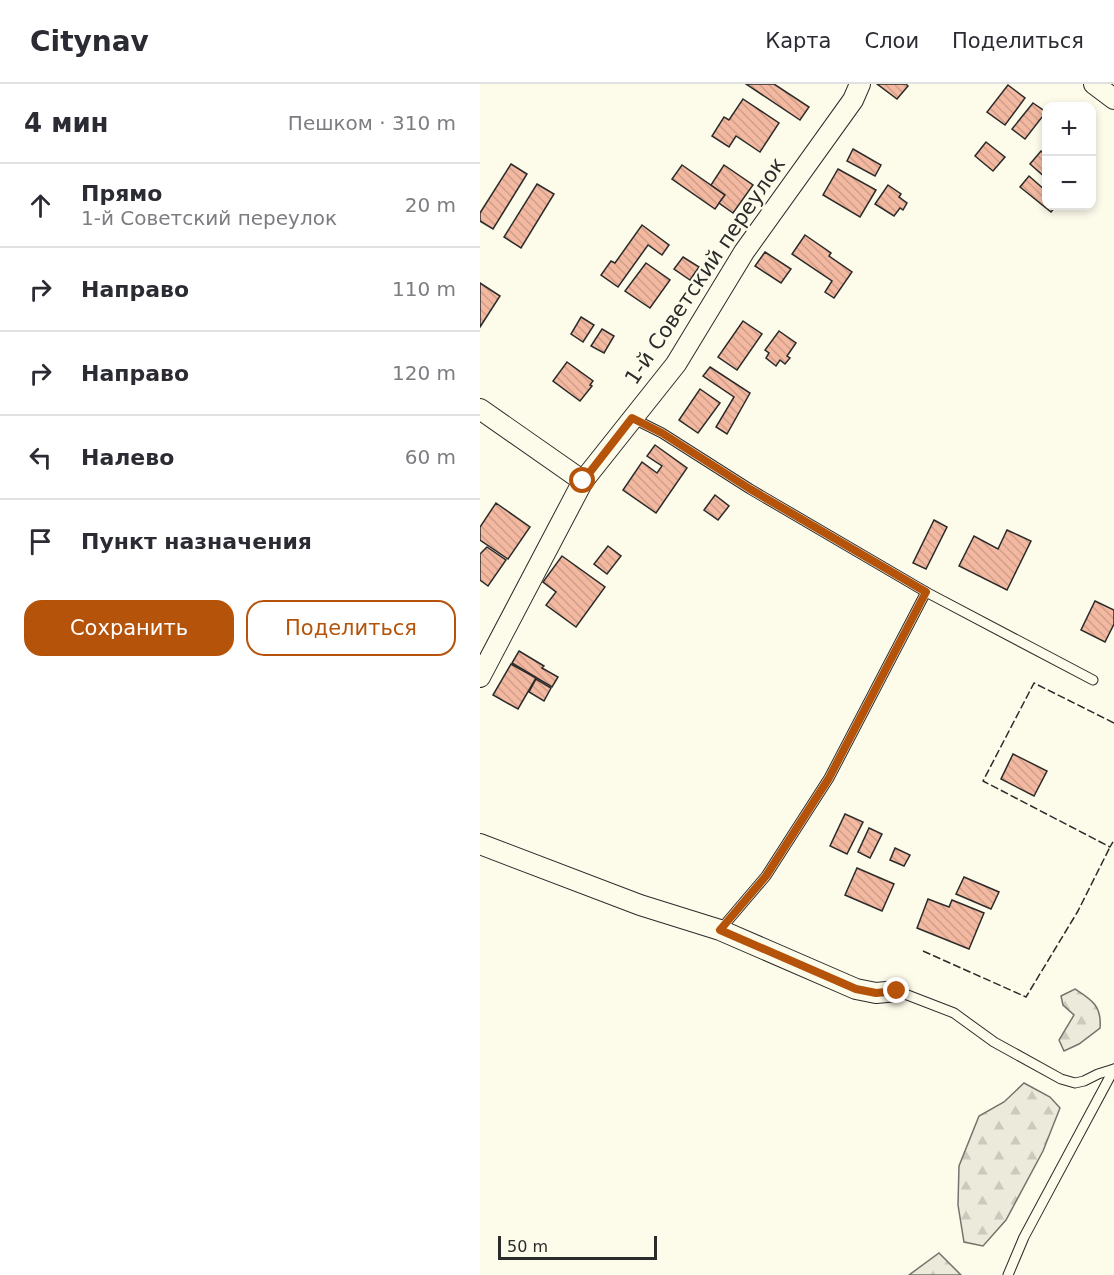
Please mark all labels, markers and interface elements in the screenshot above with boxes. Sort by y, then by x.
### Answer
text: Citynav [30,25,149,58]
text: Карта [765,29,831,53]
text: Слои [864,29,919,53]
text: Поделиться [952,29,1084,53]
map controls [1042,102,1096,210]
button: + [1042,102,1096,156]
text: 4 мин [24,108,109,138]
text: Пешком · 310 m [288,111,456,135]
street label: 1-й Советский переулок [620,153,790,389]
button: − [1042,156,1096,210]
text: Прямо [81,181,162,206]
icon: ahead [24,189,57,222]
text: 20 m [405,193,456,217]
text: 1-й Советский переулок [81,206,337,230]
icon: right [24,273,57,306]
text: Направо [81,277,189,302]
text: 110 m [392,277,456,301]
icon: right [24,357,57,390]
text: Направо [81,361,189,386]
text: 120 m [392,361,456,385]
icon: left [24,441,57,474]
text: Налево [81,445,174,470]
text: 60 m [405,445,456,469]
route start [569,467,595,493]
icon: arrive [24,525,57,558]
text: Пункт назначения [81,529,312,554]
button: Сохранить [24,600,234,656]
button: Поделиться [246,600,456,656]
route end [883,977,909,1003]
scale bar [498,1233,657,1260]
text: 50 m [507,1237,548,1256]

